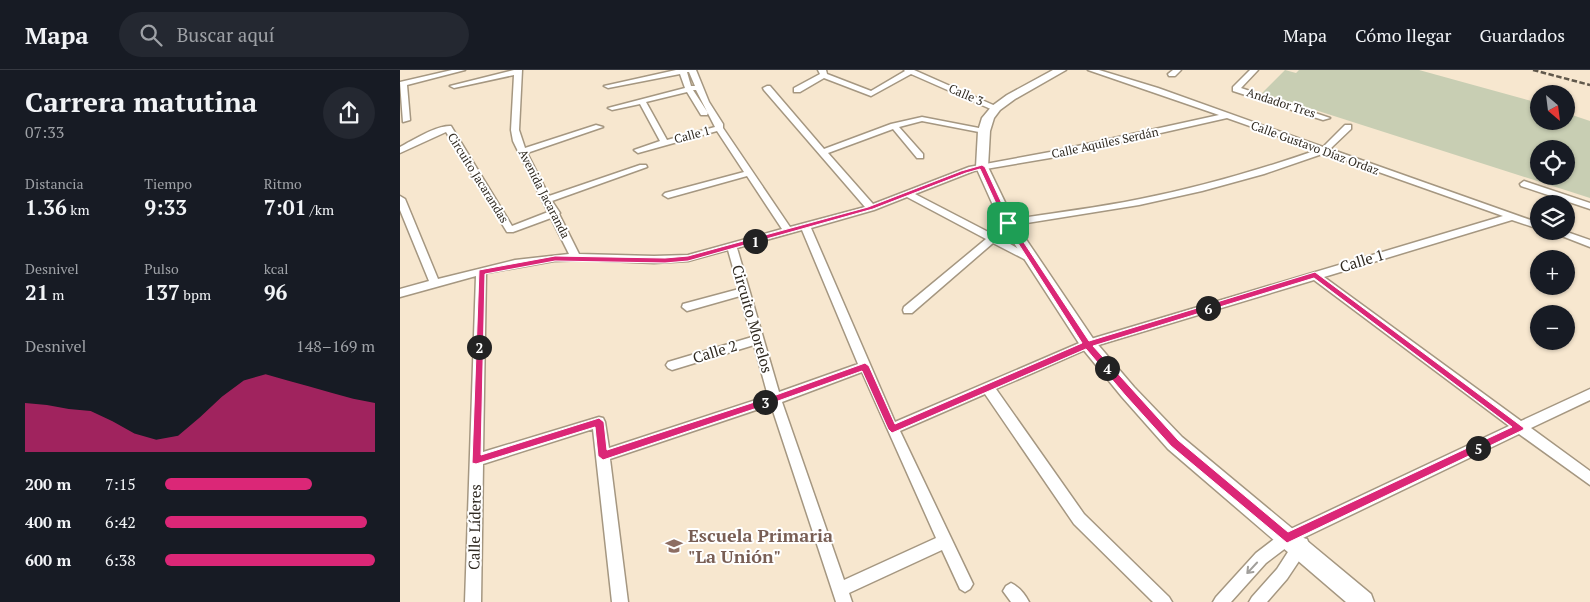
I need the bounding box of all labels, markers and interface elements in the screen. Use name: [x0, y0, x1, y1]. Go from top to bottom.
search box: [119, 12, 469, 57]
text: Mapa: [25, 19, 89, 51]
icon: search: [137, 21, 165, 49]
text: Buscar aquí: [177, 22, 274, 47]
text: Mapa: [1283, 23, 1327, 47]
text: Cómo llegar: [1355, 23, 1451, 47]
text: Guardados: [1479, 23, 1565, 47]
street label: Calle 3: [947, 81, 986, 109]
text: Carrera matutina: [25, 83, 257, 120]
street label: Andador Tres: [1245, 84, 1318, 121]
north arrow: [1530, 85, 1575, 130]
map controls: [1530, 85, 1575, 350]
button: share: [323, 87, 375, 139]
street label: Calle Gustavo Díaz Ordaz: [1249, 117, 1381, 178]
text: 07:33: [25, 121, 64, 143]
street label: Calle 1: [672, 123, 711, 146]
street label: Calle Aquiles Serdán: [1050, 124, 1160, 161]
street label: Circuito Jacarandas: [445, 130, 512, 226]
button: locate: [1530, 140, 1575, 185]
street label: Avenida Jacaranda: [516, 147, 573, 241]
text: Distancia: [25, 174, 84, 193]
text: Tiempo: [144, 174, 192, 193]
text: Ritmo: [264, 174, 302, 193]
text: 1.36: [25, 193, 67, 221]
text: 9:33: [144, 193, 187, 221]
text: 7:01: [264, 193, 306, 221]
button: layers: [1530, 195, 1575, 240]
text: km: [67, 200, 90, 219]
text: /km: [306, 200, 334, 219]
pin: [987, 202, 1029, 244]
icon: arrive: [994, 209, 1022, 237]
pin: 1: [742, 228, 768, 254]
text: 1: [752, 232, 759, 251]
street label: Calle 1: [1337, 244, 1386, 276]
button: +: [1530, 250, 1575, 295]
text: Desnivel: [25, 259, 79, 278]
text: Pulso: [144, 259, 179, 278]
text: kcal: [264, 259, 289, 278]
street label: Circuito Morelos: [728, 262, 778, 375]
text: 21: [25, 278, 49, 306]
text: 137: [144, 278, 180, 306]
text: 96: [264, 278, 287, 306]
text: m: [49, 285, 64, 304]
text: bpm: [180, 285, 211, 304]
pin: 6: [1196, 296, 1220, 320]
text: 6: [1205, 299, 1212, 318]
button: −: [1530, 305, 1575, 350]
pin: 2: [466, 334, 492, 360]
text: Desnivel: [25, 335, 86, 357]
text: 148–169 m: [296, 335, 375, 357]
street label: Calle 2: [690, 335, 739, 367]
text: 2: [476, 338, 483, 357]
pin: 4: [1094, 356, 1120, 380]
text: 4: [1104, 359, 1111, 378]
pin: 3: [752, 390, 778, 414]
text: 3: [762, 393, 769, 412]
pin: 5: [1466, 436, 1490, 460]
text: 5: [1475, 439, 1482, 458]
text: 200 m: [25, 473, 71, 495]
text: 7:15: [105, 473, 136, 495]
street label: Calle Líderes: [463, 484, 485, 570]
text: 400 m: [25, 511, 71, 533]
text: 6:42: [105, 511, 136, 533]
place label: Escuela Primaria "La Unión": [688, 523, 833, 568]
school or university icon: Escuela Primaria "La Unión": [664, 536, 684, 556]
text: 600 m: [25, 549, 71, 571]
text: 6:38: [105, 549, 136, 571]
one-way arrow: [1246, 562, 1258, 574]

